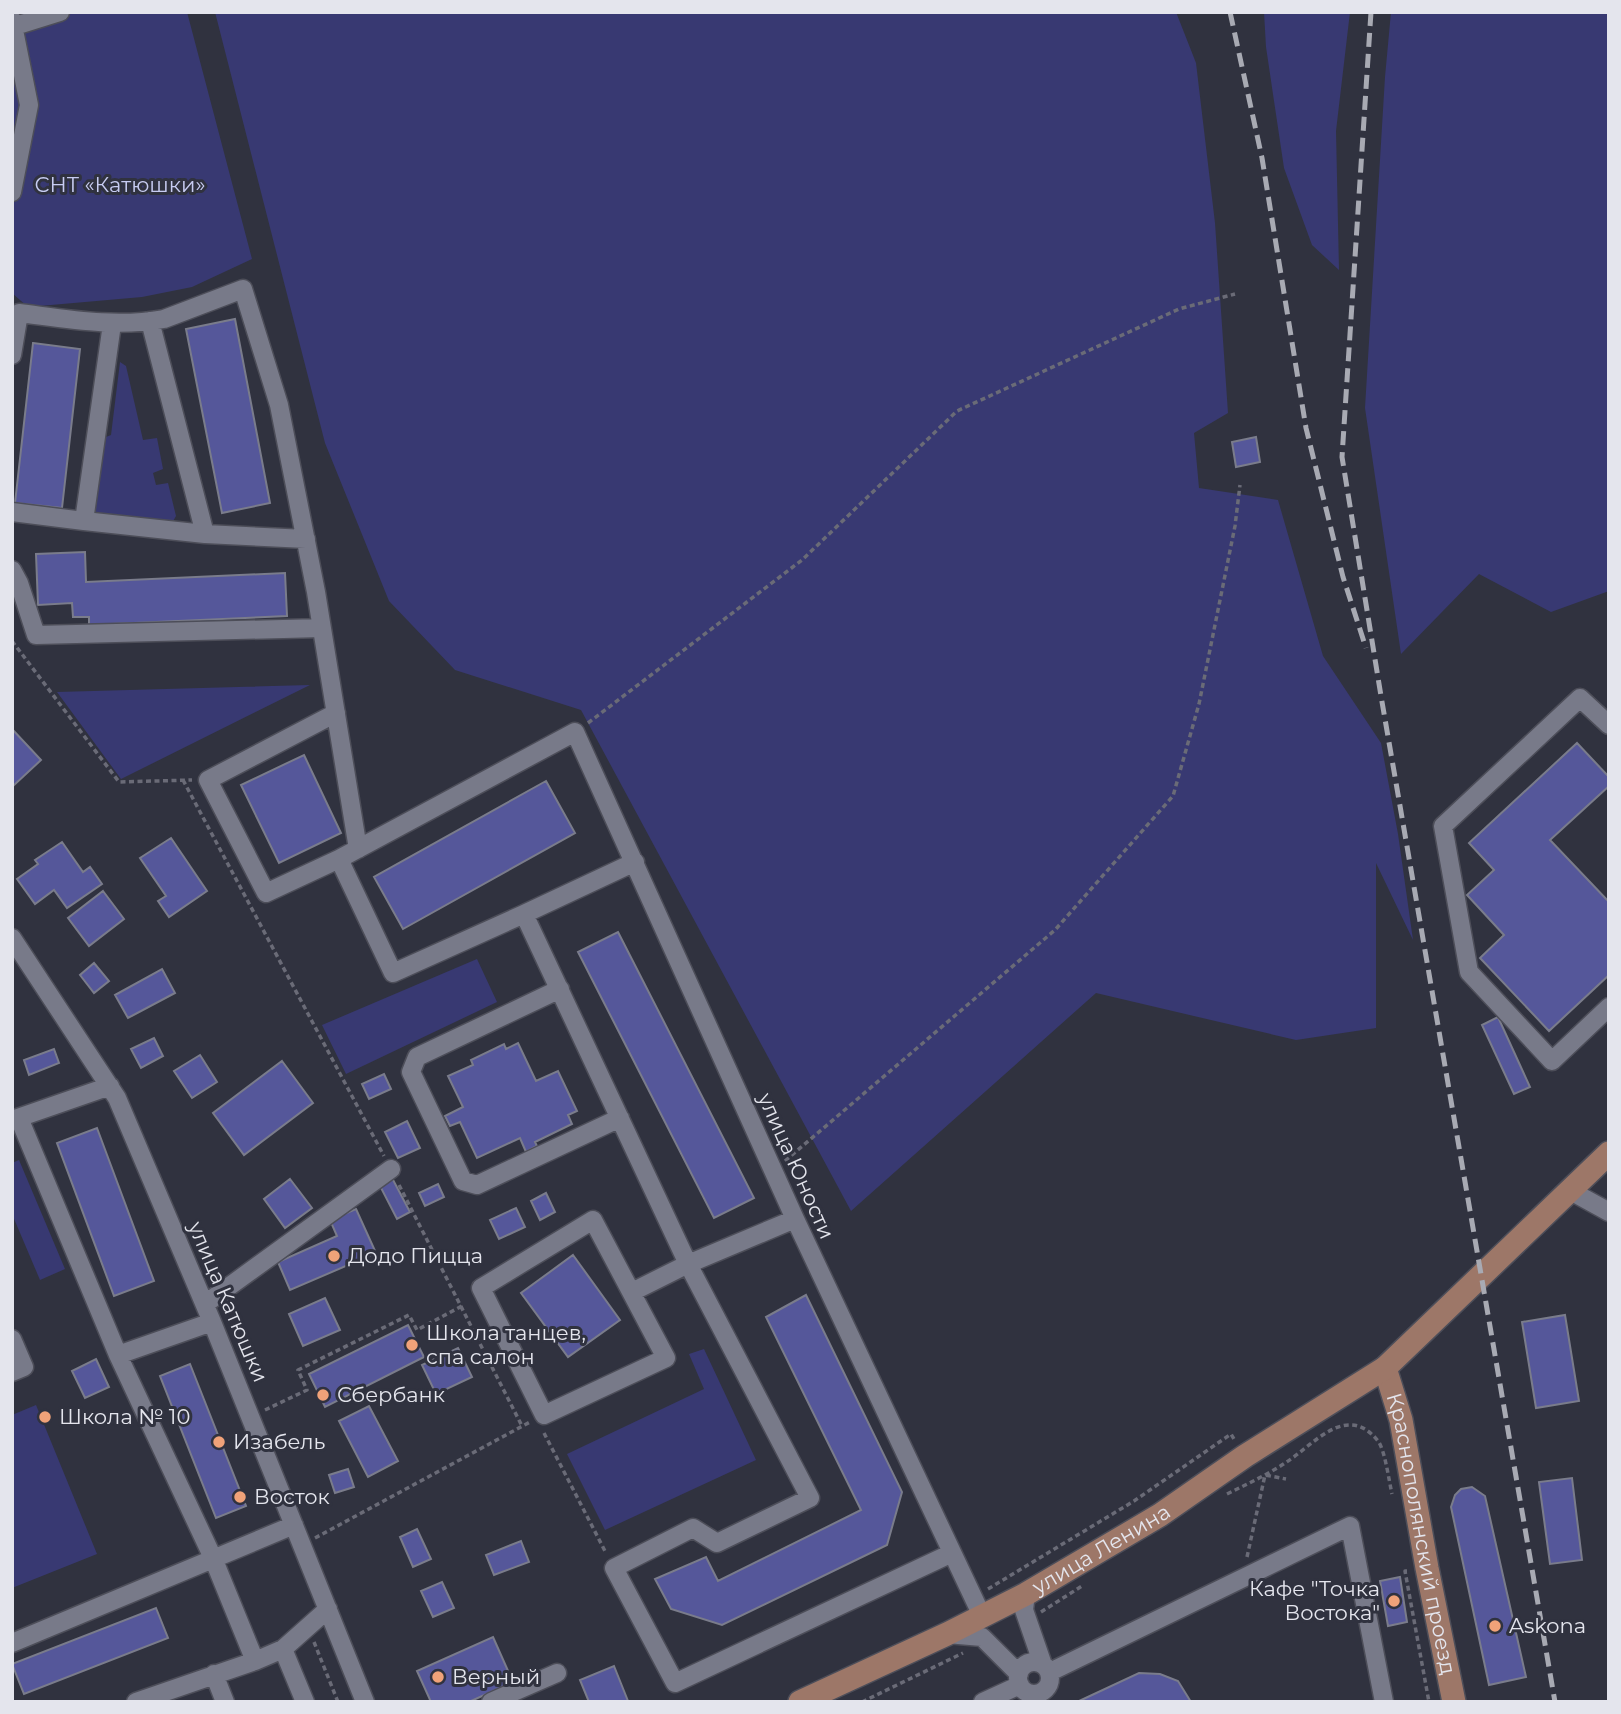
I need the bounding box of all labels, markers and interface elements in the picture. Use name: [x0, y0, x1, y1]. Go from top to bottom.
park label: СНТ «Катюшки»: [34, 172, 206, 197]
street label: улица Юности: [753, 1088, 840, 1243]
street label: улица Катюшки: [183, 1217, 274, 1386]
place label: Додо Пицца: [348, 1243, 483, 1268]
marker: Додо Пицца: [326, 1248, 342, 1264]
place label: Школа танцев, спа салон: [426, 1320, 586, 1369]
marker: Школа танцев, спа салон: [404, 1337, 420, 1353]
place label: Сбербанк: [337, 1382, 445, 1407]
marker: Сбербанк: [315, 1387, 331, 1403]
street label: Краснополянский проезд: [1381, 1390, 1461, 1677]
place label: Школа № 10: [59, 1404, 190, 1429]
marker: Школа № 10: [37, 1409, 53, 1425]
place label: Изабель: [233, 1429, 326, 1454]
marker: Изабель: [211, 1434, 227, 1450]
place label: Восток: [254, 1484, 330, 1509]
marker: Восток: [232, 1489, 248, 1505]
street label: улица Ленина: [1027, 1499, 1175, 1600]
place label: Кафе "Точка Востока": [1249, 1576, 1380, 1625]
marker: Кафе "Точка Востока": [1386, 1593, 1402, 1609]
place label: Askona: [1509, 1613, 1586, 1638]
marker: Askona: [1487, 1618, 1503, 1634]
place label: Верный: [452, 1664, 540, 1689]
marker: Верный: [430, 1669, 446, 1685]

